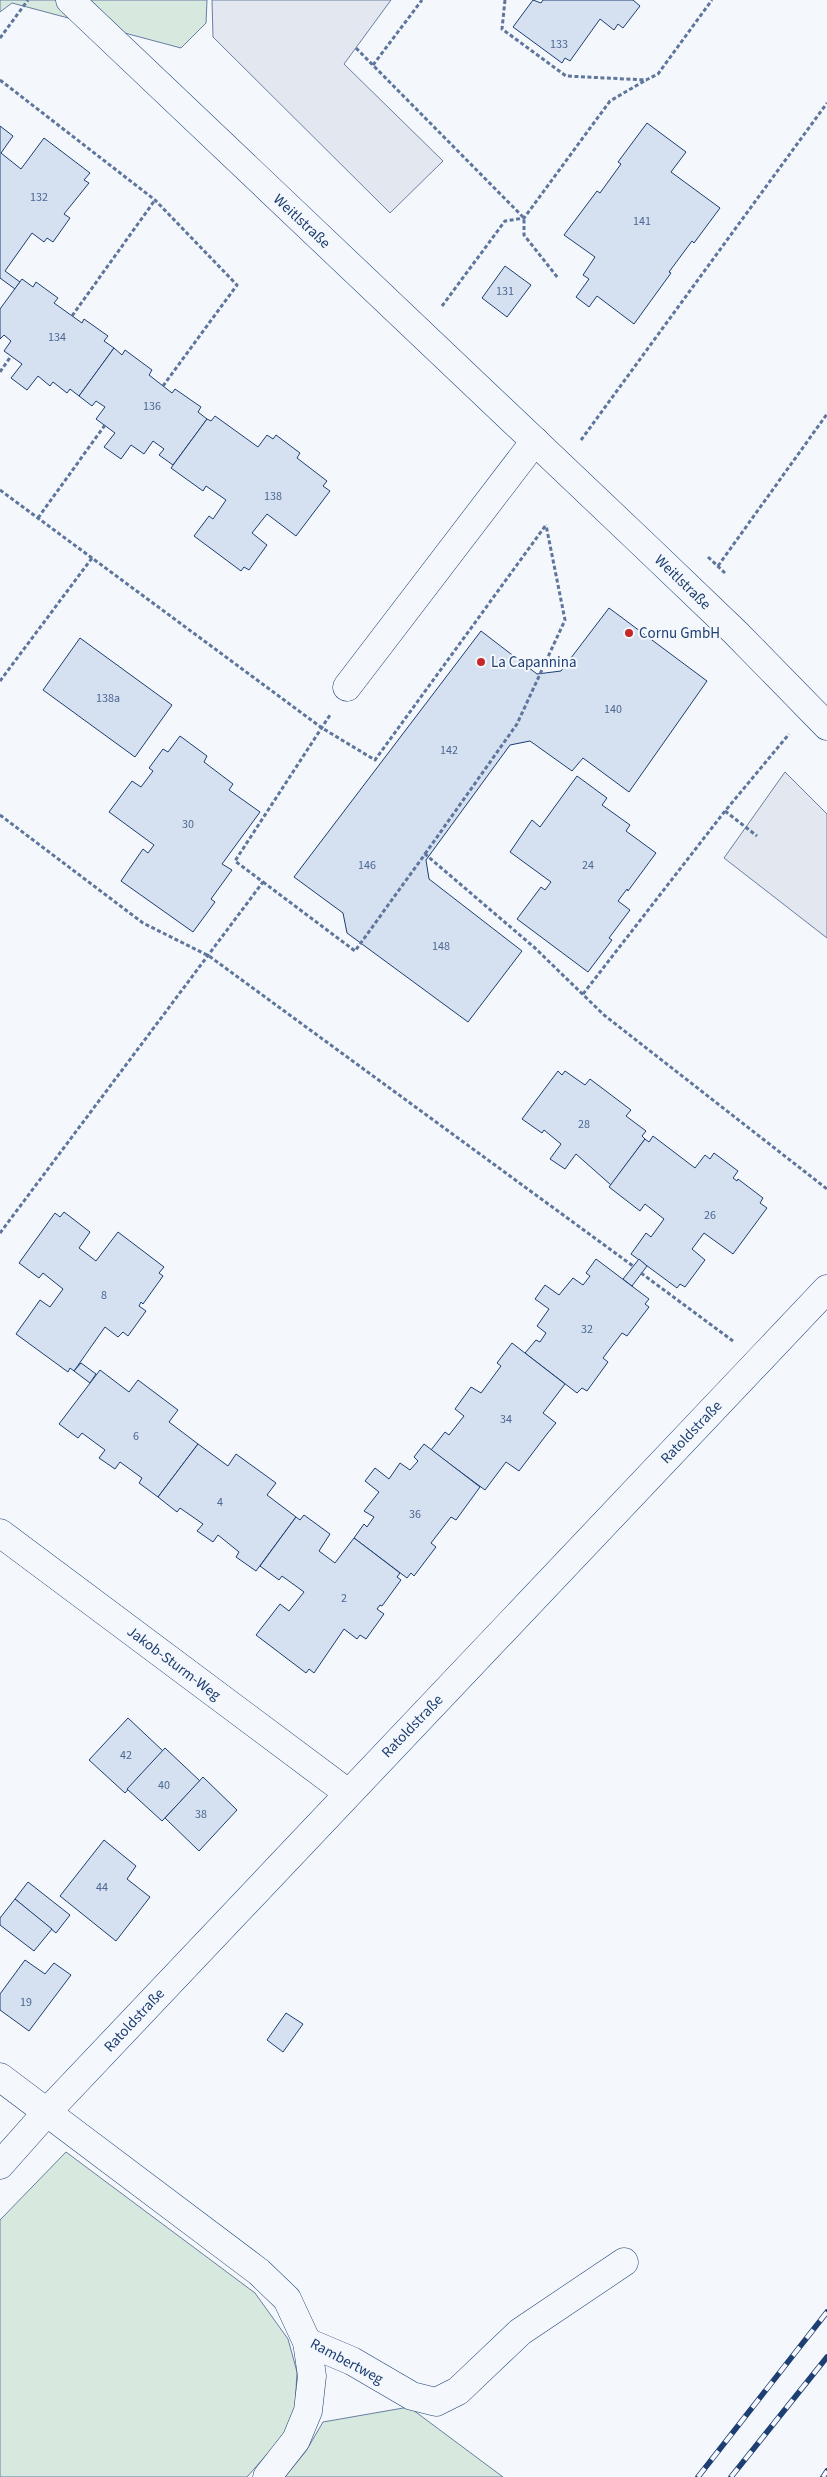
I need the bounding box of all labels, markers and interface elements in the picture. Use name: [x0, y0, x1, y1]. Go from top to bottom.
house number: 133: [550, 36, 568, 53]
house number: 132: [30, 189, 48, 206]
street label: Weitlstraße: [268, 189, 335, 253]
house number: 141: [633, 213, 651, 230]
house number: 131: [496, 283, 514, 300]
house number: 134: [48, 329, 66, 346]
house number: 136: [143, 398, 161, 415]
house number: 138: [264, 488, 282, 505]
street label: Weitlstraße: [650, 550, 716, 615]
place label: Cornu GmbH: [639, 623, 720, 644]
marker: Cornu GmbH: [623, 627, 635, 639]
place label: La Capannina: [491, 652, 577, 673]
marker: La Capannina: [475, 656, 487, 668]
house number: 138a: [96, 690, 120, 707]
house number: 140: [604, 701, 622, 718]
house number: 142: [440, 742, 458, 759]
house number: 30: [182, 816, 194, 833]
house number: 146: [358, 857, 376, 874]
house number: 24: [582, 857, 594, 874]
house number: 148: [432, 938, 450, 955]
house number: 28: [578, 1116, 590, 1133]
house number: 26: [704, 1207, 716, 1224]
house number: 8: [101, 1287, 107, 1304]
house number: 32: [581, 1321, 593, 1338]
street label: Ratoldstraße: [656, 1396, 727, 1469]
house number: 34: [500, 1411, 512, 1428]
house number: 6: [133, 1428, 139, 1445]
house number: 4: [217, 1494, 223, 1511]
house number: 36: [409, 1506, 421, 1523]
house number: 2: [341, 1590, 347, 1607]
street label: Jakob-Sturm-Weg: [122, 1621, 225, 1706]
street label: Ratoldstraße: [377, 1690, 448, 1763]
house number: 42: [120, 1747, 132, 1764]
house number: 40: [158, 1777, 170, 1794]
house number: 38: [195, 1806, 207, 1823]
house number: 44: [96, 1879, 108, 1896]
street label: Ratoldstraße: [99, 1984, 170, 2057]
house number: 19: [20, 1994, 32, 2011]
street label: Rambertweg: [306, 2333, 387, 2390]

